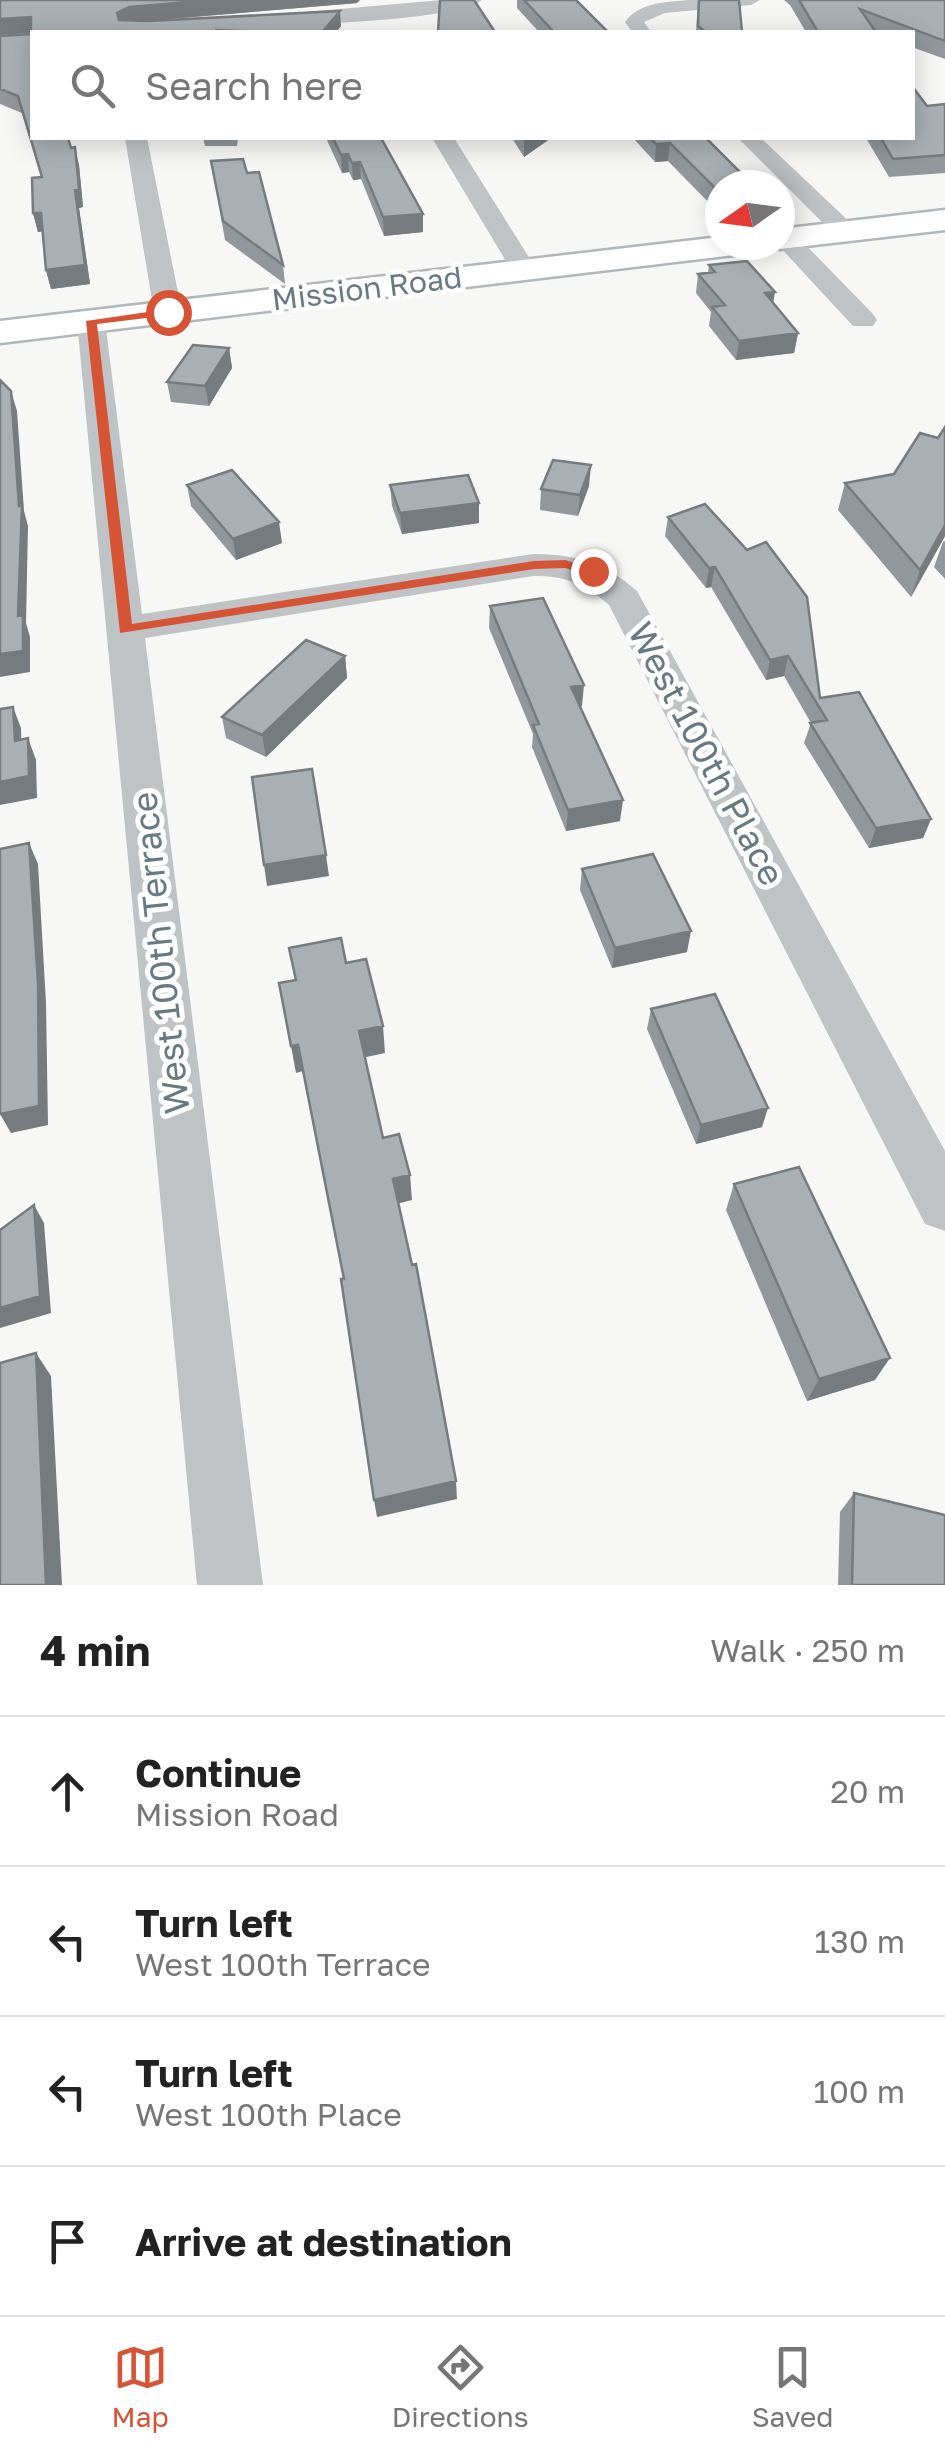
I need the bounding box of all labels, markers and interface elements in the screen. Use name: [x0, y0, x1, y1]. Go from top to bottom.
search box: [30, 30, 915, 140]
icon: search: [65, 58, 120, 113]
text: Search here: [145, 63, 363, 108]
north arrow: [705, 170, 795, 260]
street label: Mission Road: [270, 258, 464, 318]
route start: [146, 290, 192, 336]
route end: [571, 549, 617, 595]
street label: West 100th Place: [620, 615, 794, 892]
street label: West 100th Terrace: [122, 790, 198, 1116]
text: 4 min: [40, 1625, 150, 1675]
text: Walk · 250 m: [710, 1631, 905, 1669]
text: Continue: [135, 1750, 301, 1795]
icon: ahead: [40, 1764, 95, 1819]
text: 20 m: [830, 1772, 905, 1810]
text: Mission Road: [135, 1795, 339, 1833]
text: Turn left: [135, 1900, 293, 1945]
icon: left: [40, 1914, 95, 1969]
text: 130 m: [815, 1922, 905, 1960]
text: West 100th Terrace: [135, 1945, 431, 1983]
text: Turn left: [135, 2050, 293, 2095]
icon: left: [40, 2064, 95, 2119]
text: 100 m: [813, 2072, 905, 2110]
text: West 100th Place: [135, 2095, 402, 2133]
icon: arrive: [40, 2214, 95, 2269]
text: Arrive at destination: [135, 2219, 512, 2264]
tab: Map: [112, 2340, 169, 2433]
tab: Directions: [392, 2340, 529, 2433]
tab: Saved: [752, 2340, 833, 2433]

